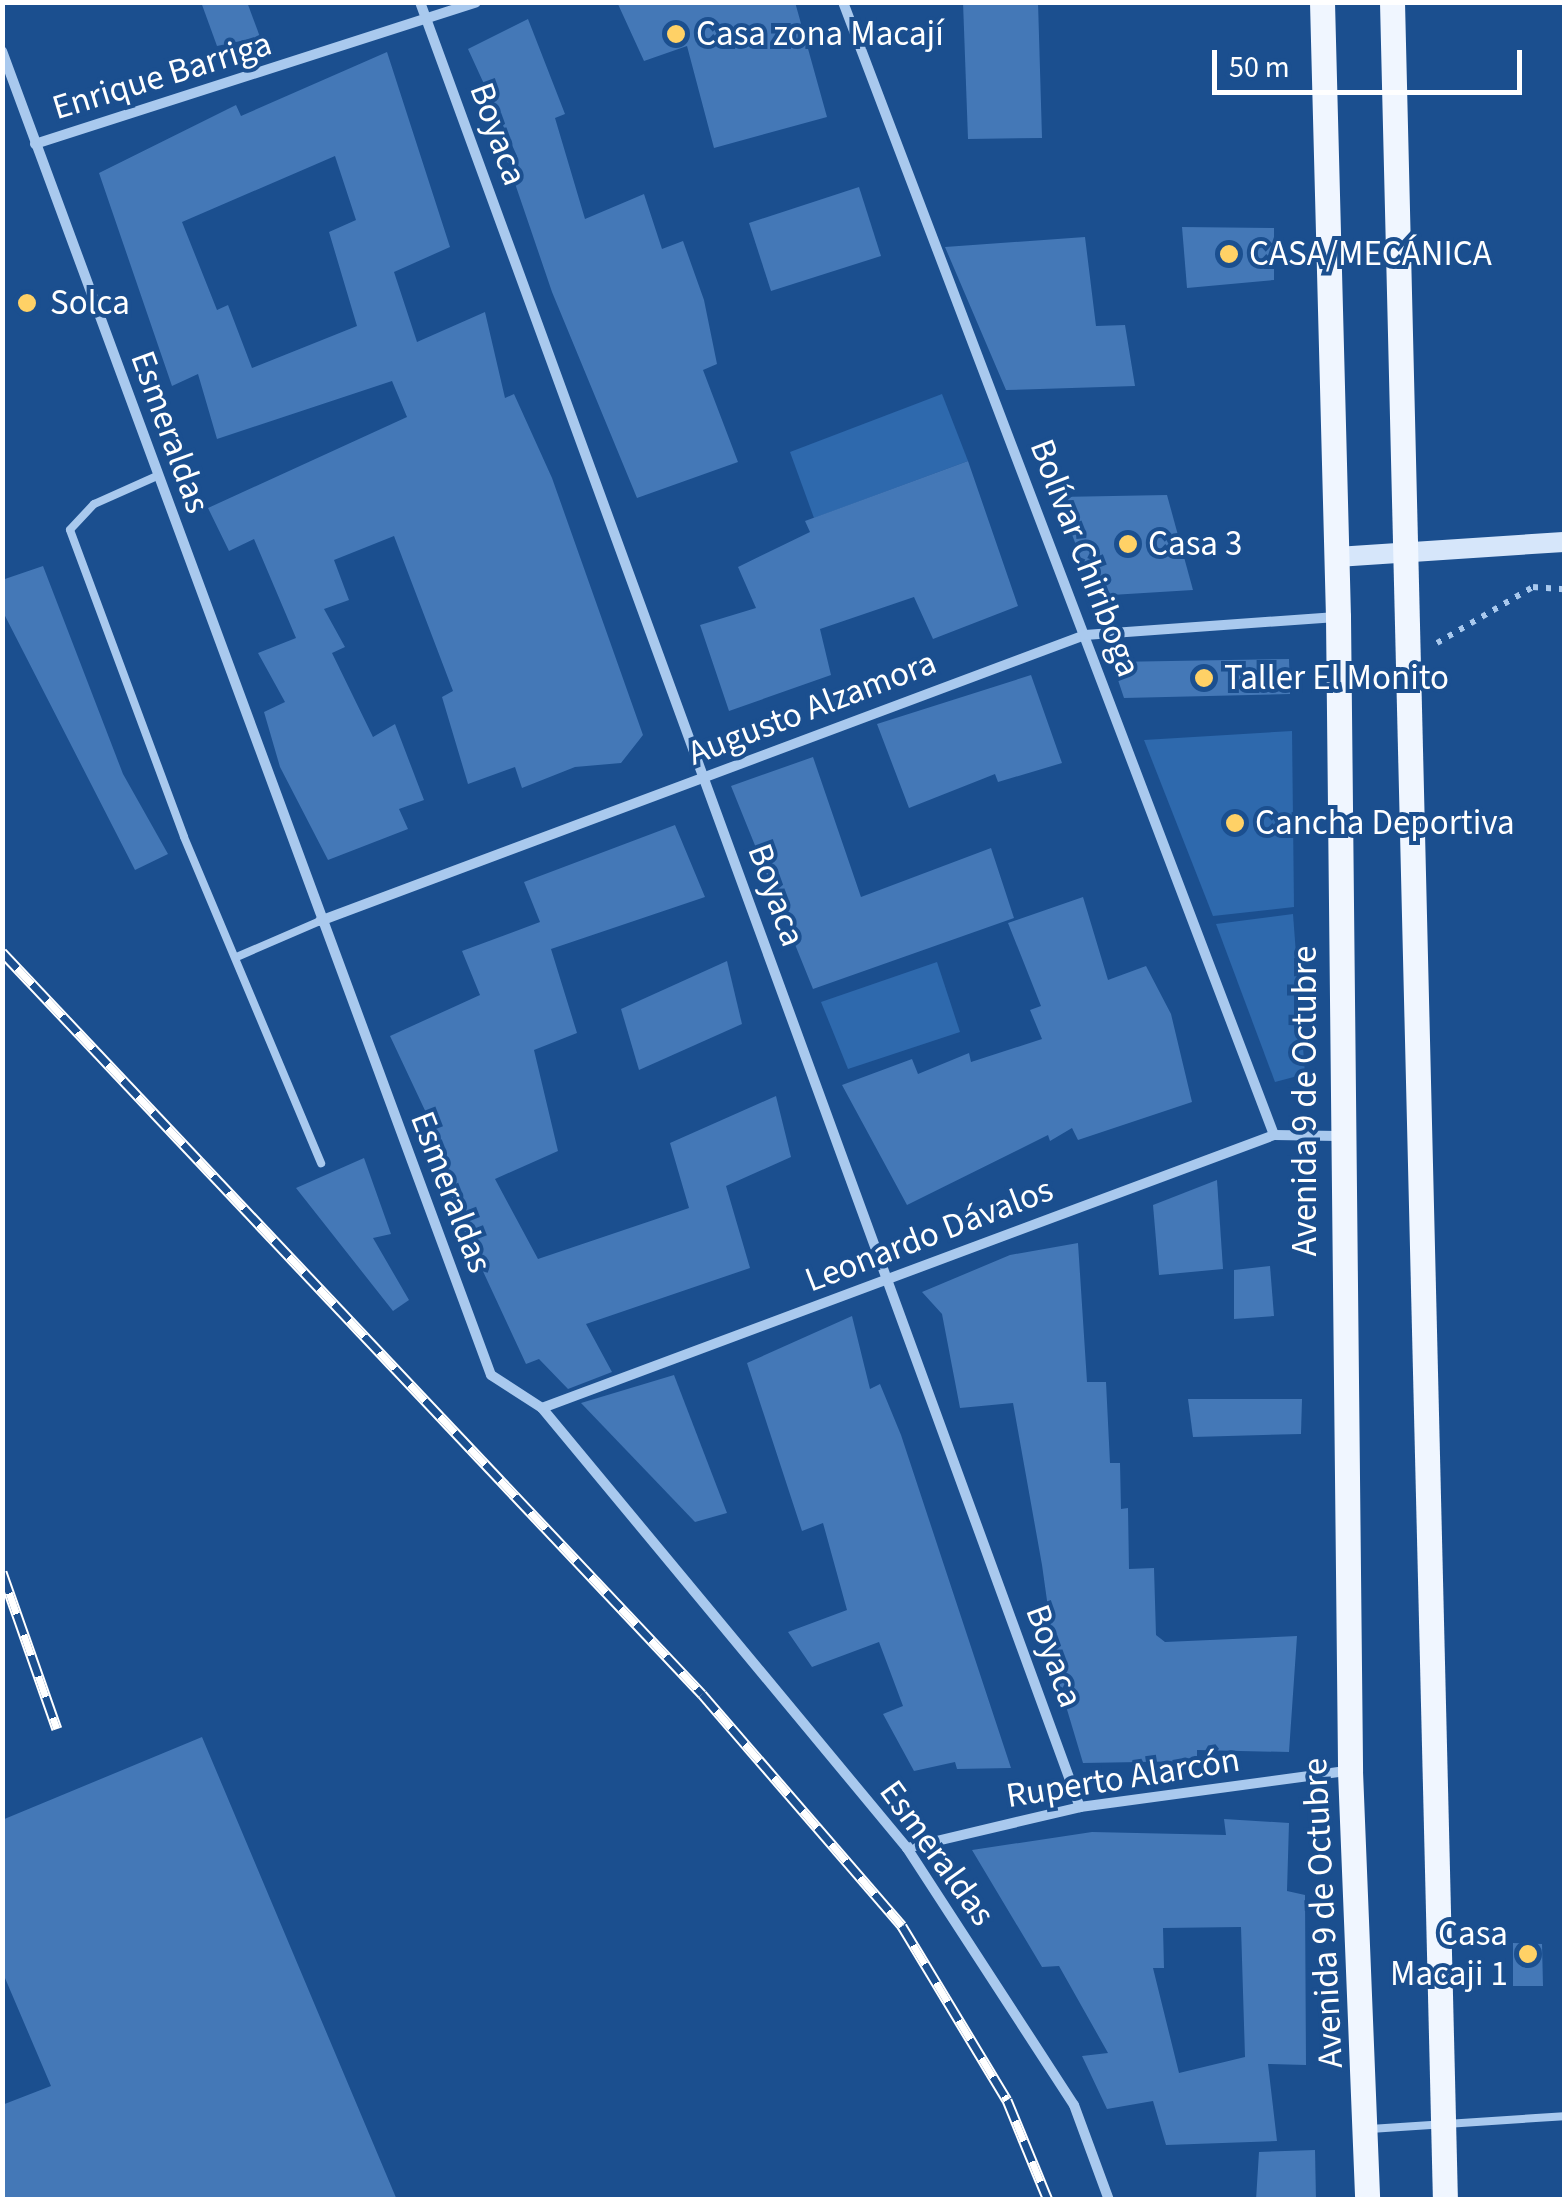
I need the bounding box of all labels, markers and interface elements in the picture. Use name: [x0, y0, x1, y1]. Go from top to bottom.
place label: Casa zona Macají: [696, 13, 944, 55]
street label: Enrique Barriga: [47, 23, 277, 129]
marker: Casa zona Macají: [665, 23, 687, 45]
scale bar: [1217, 30, 1527, 92]
text: 50 m: [1229, 46, 1290, 89]
street label: Boyaca: [460, 77, 536, 191]
place label: CASA/MECÁNICA: [1249, 233, 1492, 275]
marker: CASA/MECÁNICA: [1218, 243, 1240, 265]
place label: Solca: [50, 282, 130, 324]
marker: Solca: [14, 290, 40, 316]
street label: Esmeraldas: [121, 345, 219, 519]
street label: Bolívar Chiriboga: [1020, 433, 1150, 683]
place label: Casa 3: [1148, 523, 1242, 565]
marker: Casa 3: [1117, 533, 1139, 555]
street label: Augusto Alzamora: [682, 641, 942, 775]
place label: Taller El Monito: [1224, 657, 1449, 699]
marker: Taller El Monito: [1193, 667, 1215, 689]
place label: Cancha Deportiva: [1255, 802, 1515, 844]
marker: Cancha Deportiva: [1224, 812, 1246, 834]
street label: Boyaca: [738, 838, 814, 952]
street label: Avenida 9 de Octubre: [1284, 946, 1326, 1256]
street label: Esmeraldas: [401, 1106, 501, 1278]
street label: Leonardo Dávalos: [799, 1168, 1059, 1302]
street label: Boyaca: [1016, 1599, 1092, 1713]
street label: Ruperto Alarcón: [1003, 1739, 1243, 1817]
street label: Avenida 9 de Octubre: [1294, 1757, 1352, 2069]
street label: Esmeraldas: [870, 1772, 1004, 1934]
place label: Casa Macaji 1: [1390, 1913, 1508, 1995]
marker: Casa Macaji 1: [1517, 1943, 1539, 1965]

